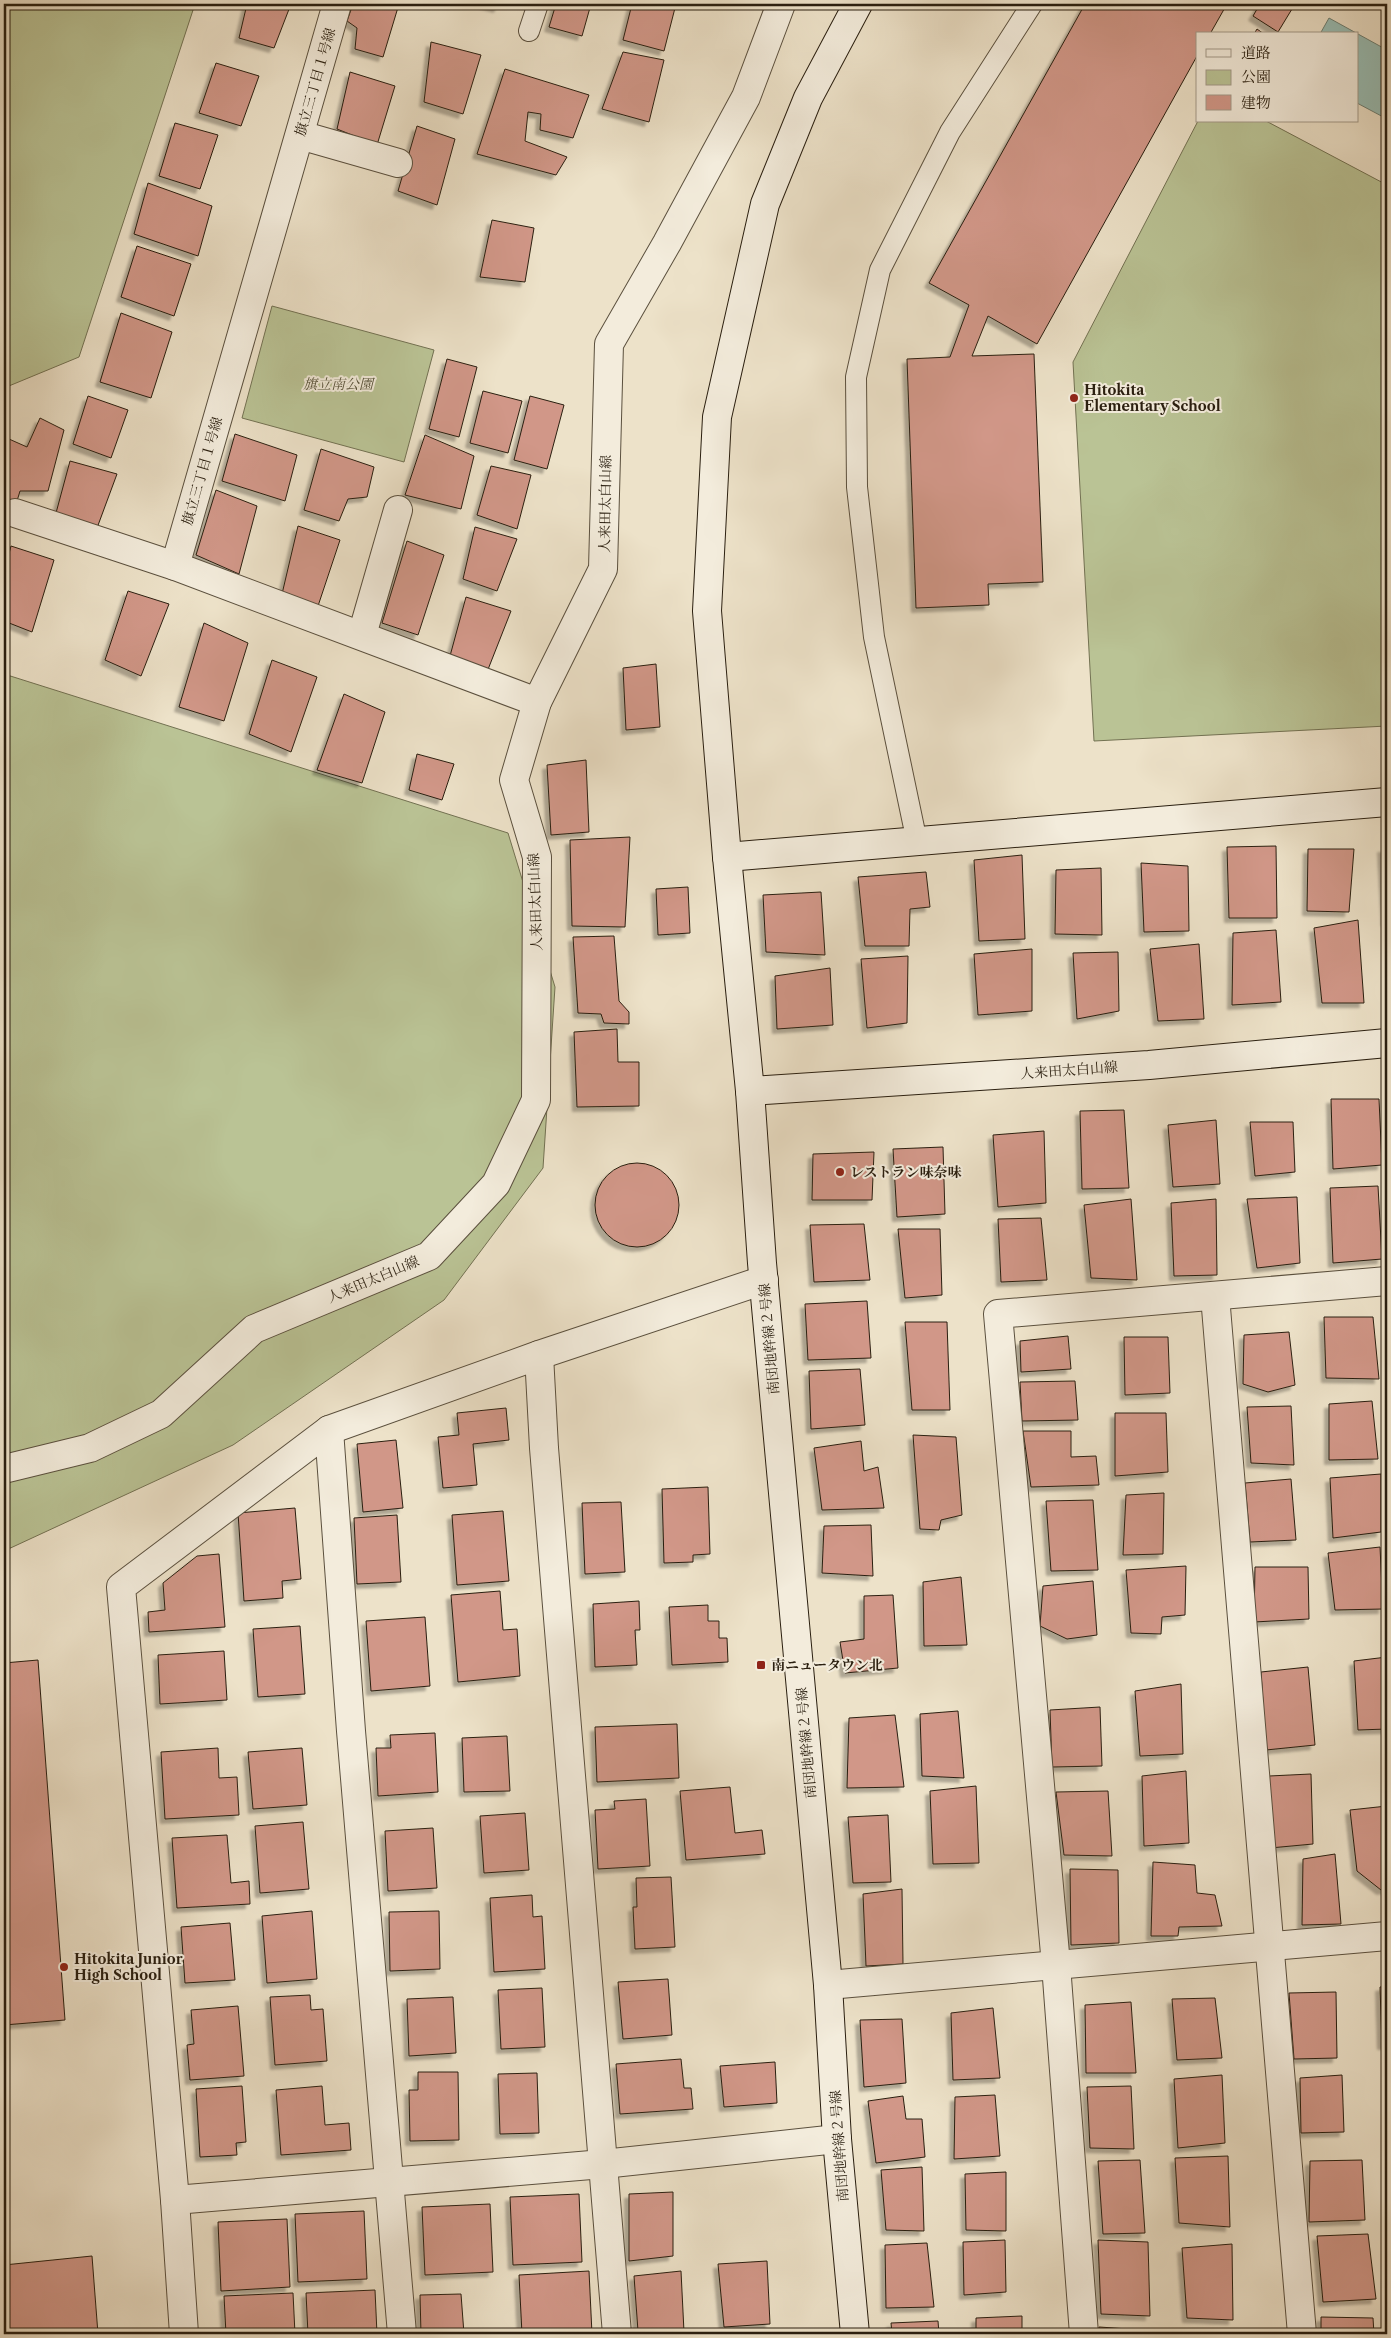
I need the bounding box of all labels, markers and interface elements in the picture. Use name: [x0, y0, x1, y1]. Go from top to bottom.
street label: 旗立三丁目１号線: [291, 26, 339, 138]
legend: [1196, 32, 1358, 122]
text: 道路: [1241, 43, 1271, 62]
text: 公園: [1241, 67, 1271, 86]
text: 建物: [1241, 93, 1271, 112]
park label: 旗立南公園: [303, 375, 375, 393]
place label: Hitokita Elementary School: [1084, 381, 1221, 415]
marker: Hitokita Elementary School: [1068, 392, 1080, 404]
street label: 旗立三丁目１号線: [178, 415, 226, 527]
street label: 人来田太白山線: [595, 455, 615, 553]
street label: 人来田太白山線: [524, 853, 546, 951]
street label: 人来田太白山線: [1019, 1058, 1119, 1082]
place label: レストラン味奈味: [850, 1163, 963, 1181]
marker: レストラン味奈味: [834, 1166, 846, 1178]
street label: 人来田太白山線: [324, 1252, 422, 1306]
street label: 南団地幹線２号線: [755, 1282, 783, 1396]
place label: 南ニュータウン北: [771, 1656, 883, 1674]
marker: 南ニュータウン北: [755, 1659, 767, 1671]
street label: 南団地幹線２号線: [792, 1686, 820, 1800]
place label: Hitokita Junior High School: [74, 1950, 183, 1984]
marker: Hitokita Junior High School: [58, 1961, 70, 1973]
street label: 南団地幹線２号線: [826, 2090, 852, 2202]

